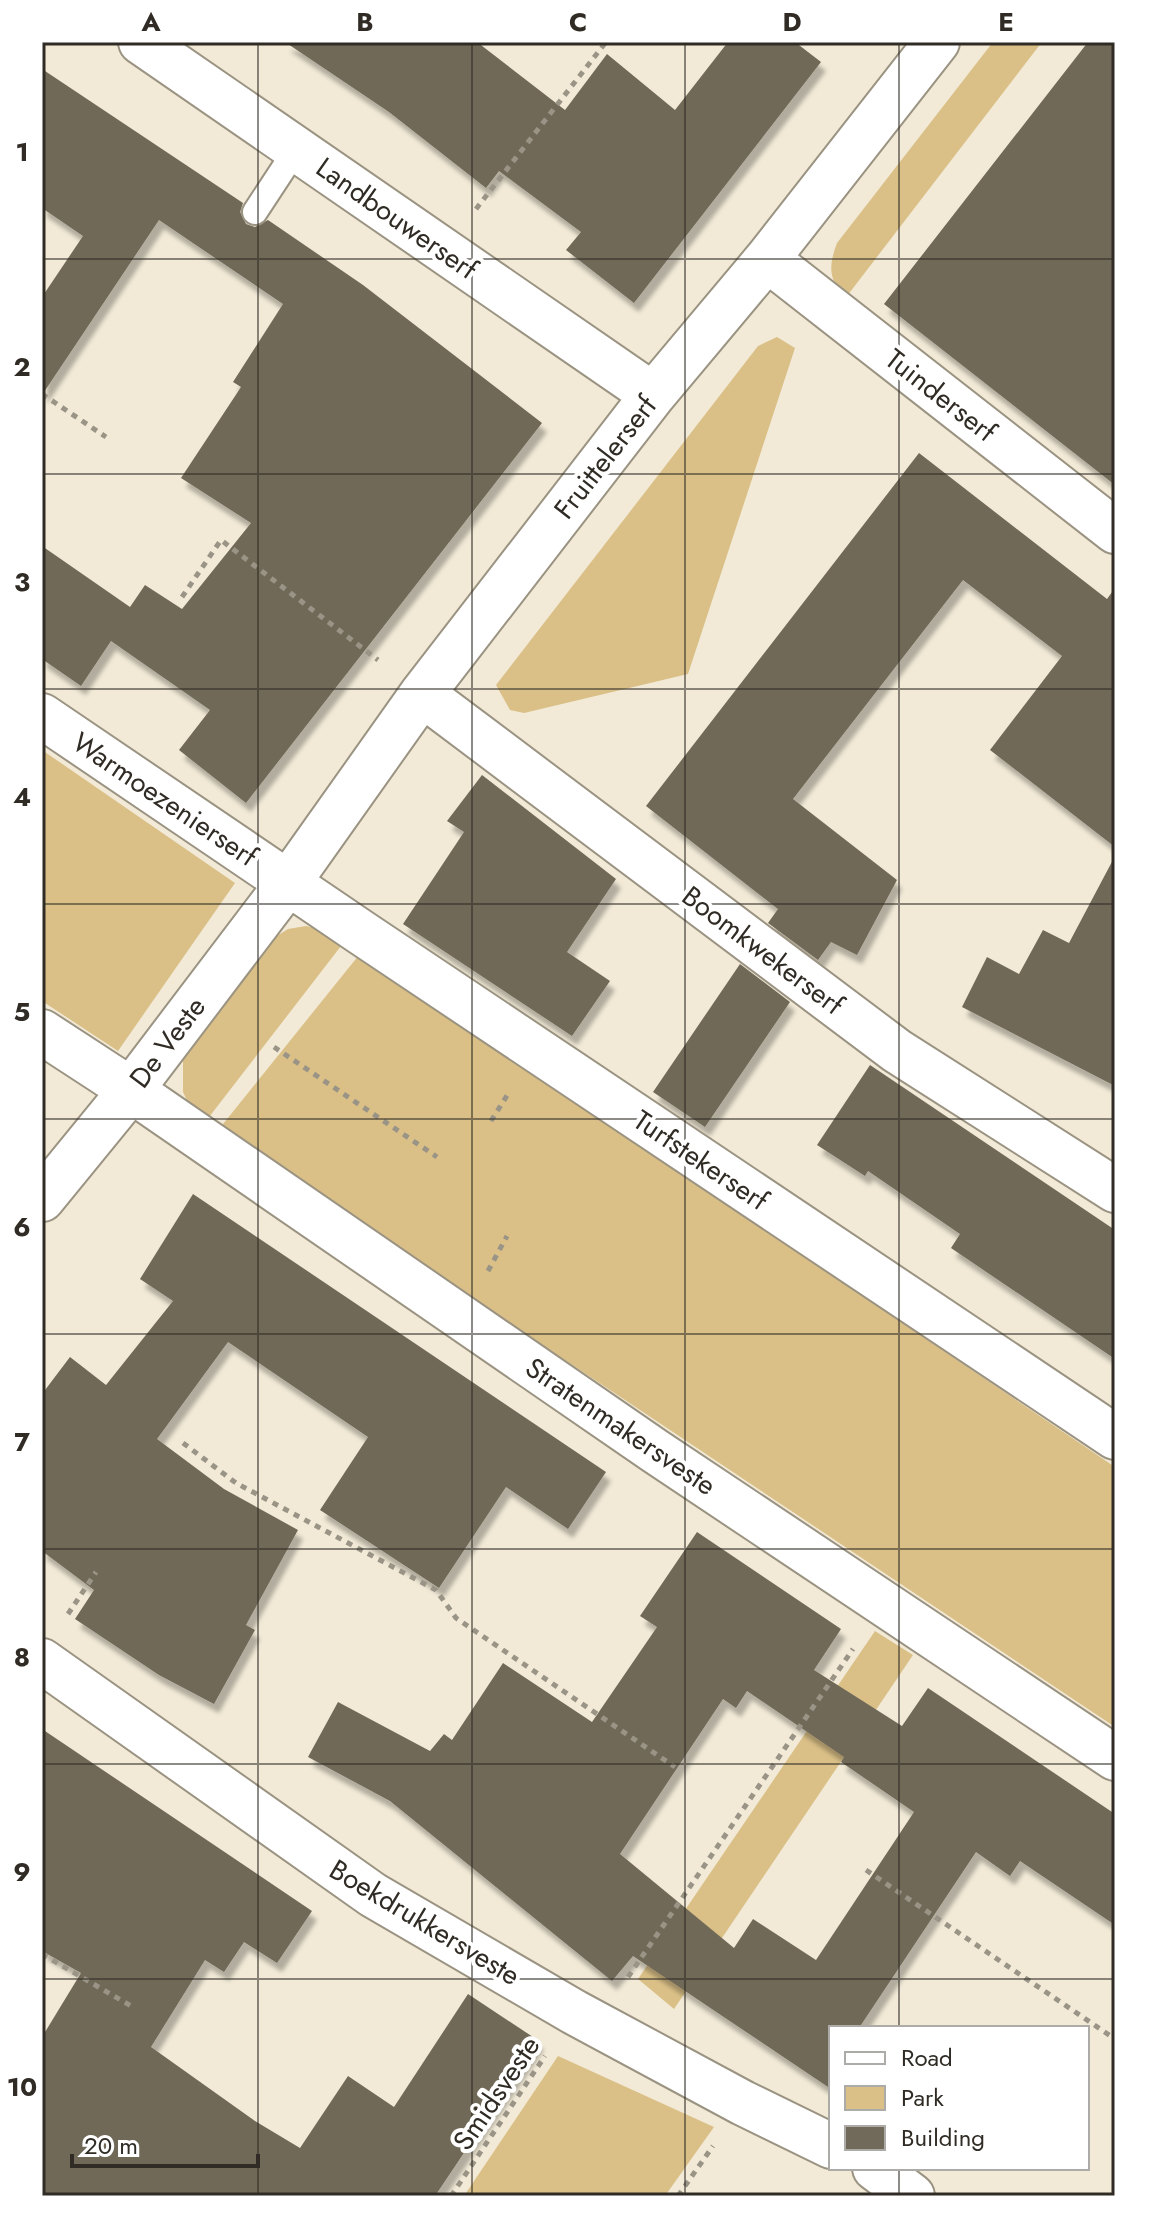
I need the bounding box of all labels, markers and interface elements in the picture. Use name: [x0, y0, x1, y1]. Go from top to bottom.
text: A: [140, 3, 161, 41]
text: B: [356, 3, 374, 41]
text: C: [569, 3, 587, 41]
text: D: [782, 3, 802, 41]
text: E: [998, 3, 1014, 41]
text: 1: [15, 133, 29, 171]
street label: Landbouwerserf: [308, 148, 487, 290]
street label: Tuinderserf: [877, 339, 1006, 452]
text: 2: [13, 348, 31, 386]
street label: Fruittelerserf: [544, 386, 667, 528]
text: 3: [14, 563, 30, 601]
street label: Warmoezenierserf: [64, 722, 266, 877]
text: 4: [13, 778, 31, 816]
street label: Boomkwekerserf: [673, 876, 853, 1025]
street label: De Veste: [119, 988, 215, 1097]
text: 5: [14, 993, 30, 1031]
street label: Turfstekerserf: [625, 1100, 777, 1221]
text: 6: [13, 1208, 31, 1246]
street label: Stratenmakersveste: [517, 1347, 724, 1506]
text: 7: [14, 1423, 30, 1461]
text: 8: [14, 1638, 30, 1676]
street label: Boekdrukkersveste: [322, 1849, 528, 1996]
text: 9: [13, 1853, 31, 1891]
legend: [829, 2026, 1089, 2170]
street label: Smidsveste: [443, 2028, 550, 2159]
text: Road: [901, 2040, 953, 2075]
text: 10: [7, 2068, 37, 2106]
text: Park: [901, 2080, 944, 2115]
scale bar: [72, 2118, 258, 2168]
text: Building: [901, 2120, 985, 2155]
text: 20 m: [84, 2128, 138, 2163]

